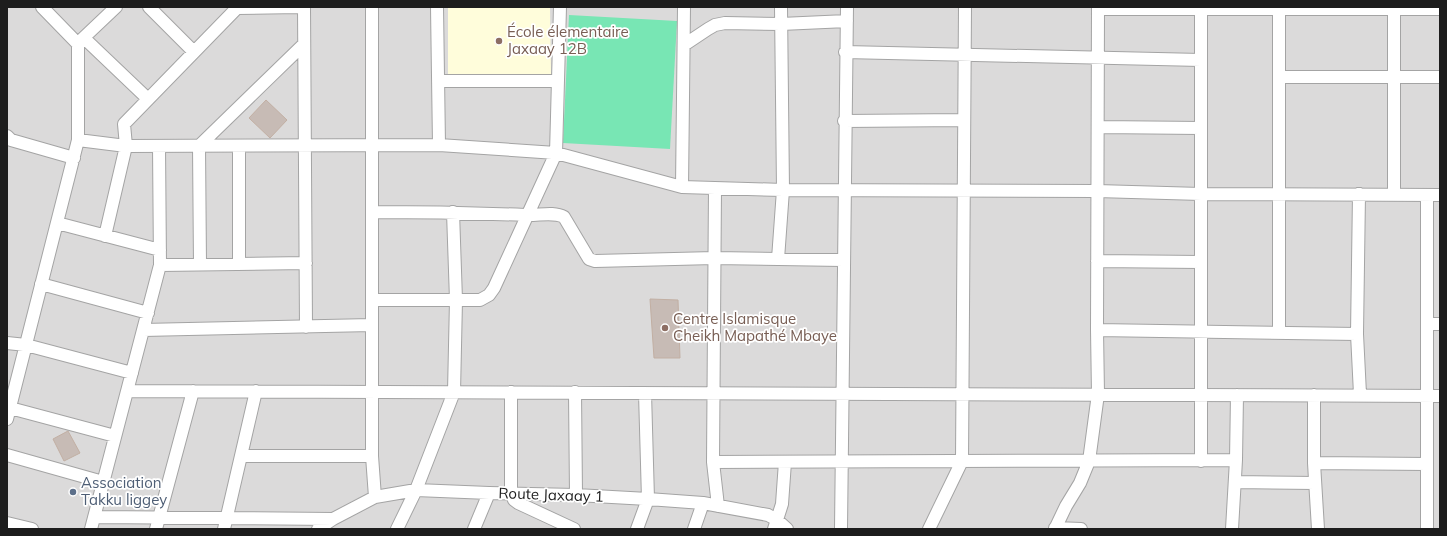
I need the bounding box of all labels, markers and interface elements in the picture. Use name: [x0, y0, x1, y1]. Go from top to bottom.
place label: École élementaire Jaxaay 12B: [507, 22, 629, 58]
marker: École élementaire Jaxaay 12B: [494, 36, 504, 46]
place label: Centre Islamisque Cheikh Mapathé Mbaye: [673, 309, 837, 345]
marker: Centre Islamisque Cheikh Mapathé Mbaye: [660, 323, 670, 333]
place label: Association Takku liggey: [81, 473, 167, 509]
street label: Route Jaxaay 1: [498, 483, 604, 506]
marker: Association Takku liggey: [68, 487, 78, 497]

